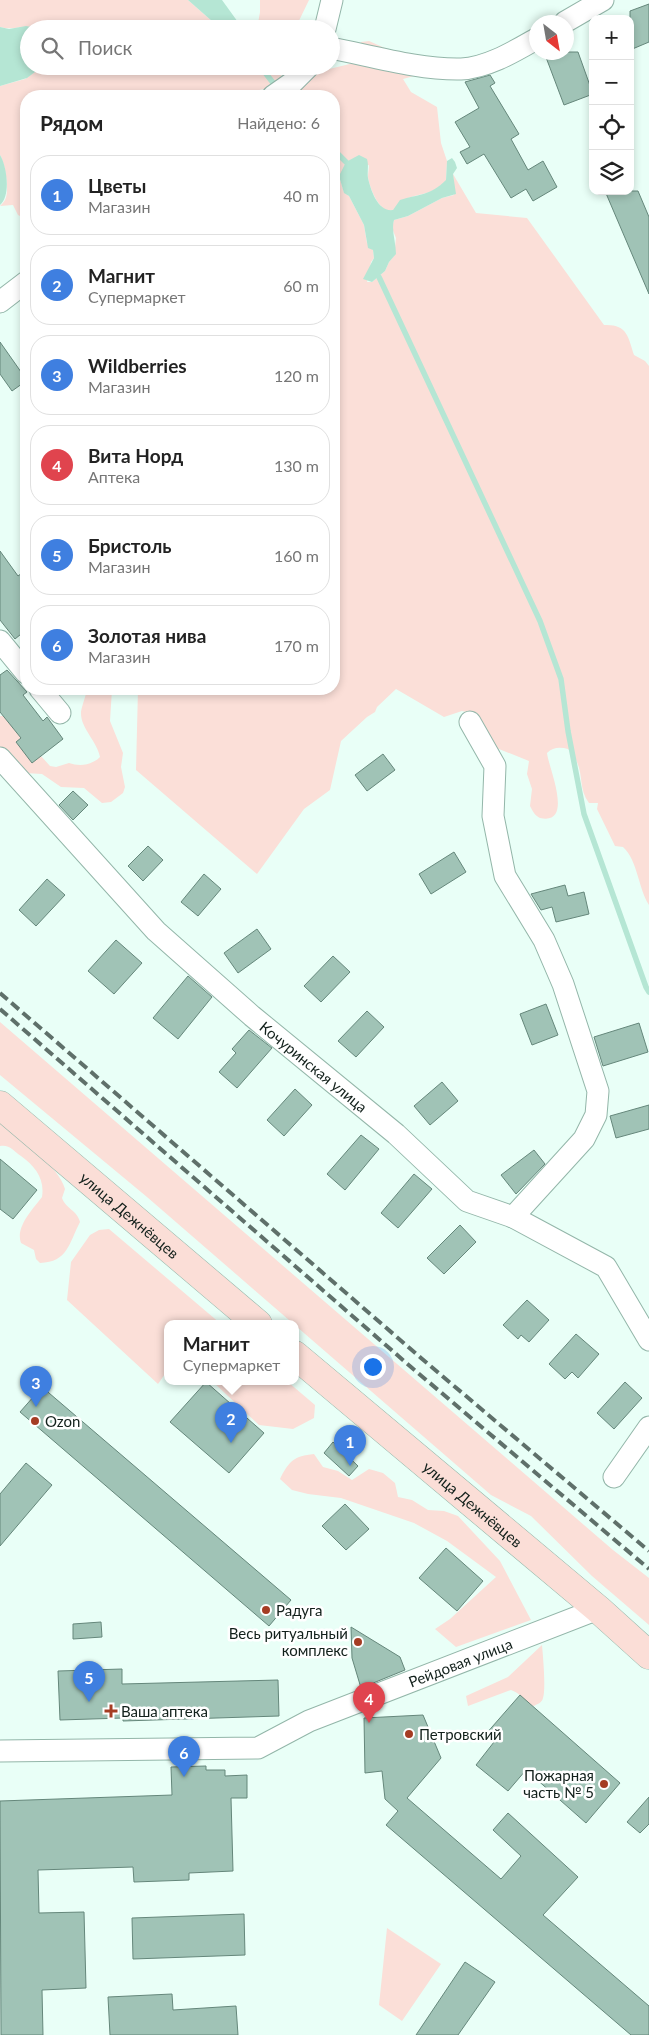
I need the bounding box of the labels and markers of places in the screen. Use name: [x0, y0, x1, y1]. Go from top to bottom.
pin: 3: [20, 1366, 52, 1407]
pin: 2: [215, 1402, 247, 1443]
place label: Ozon: [45, 1412, 80, 1430]
marker: Ozon: [29, 1415, 41, 1427]
pin: 1: [334, 1425, 366, 1466]
place label: Радуга: [276, 1601, 322, 1619]
marker: Радуга: [260, 1604, 272, 1616]
place label: Весь ритуальный комплекс: [229, 1624, 348, 1659]
marker: Весь ритуальный комплекс: [352, 1636, 364, 1648]
pin: 5: [73, 1661, 105, 1702]
pin: 4: [353, 1682, 385, 1723]
place label: Ваша аптека: [121, 1702, 208, 1720]
marker: Ваша аптека: [105, 1705, 117, 1717]
place label: Петровский: [419, 1725, 502, 1743]
marker: Петровский: [403, 1728, 415, 1740]
pin: 6: [168, 1736, 200, 1777]
place label: Пожарная часть № 5: [523, 1766, 594, 1801]
marker: Пожарная часть № 5: [598, 1778, 610, 1790]

